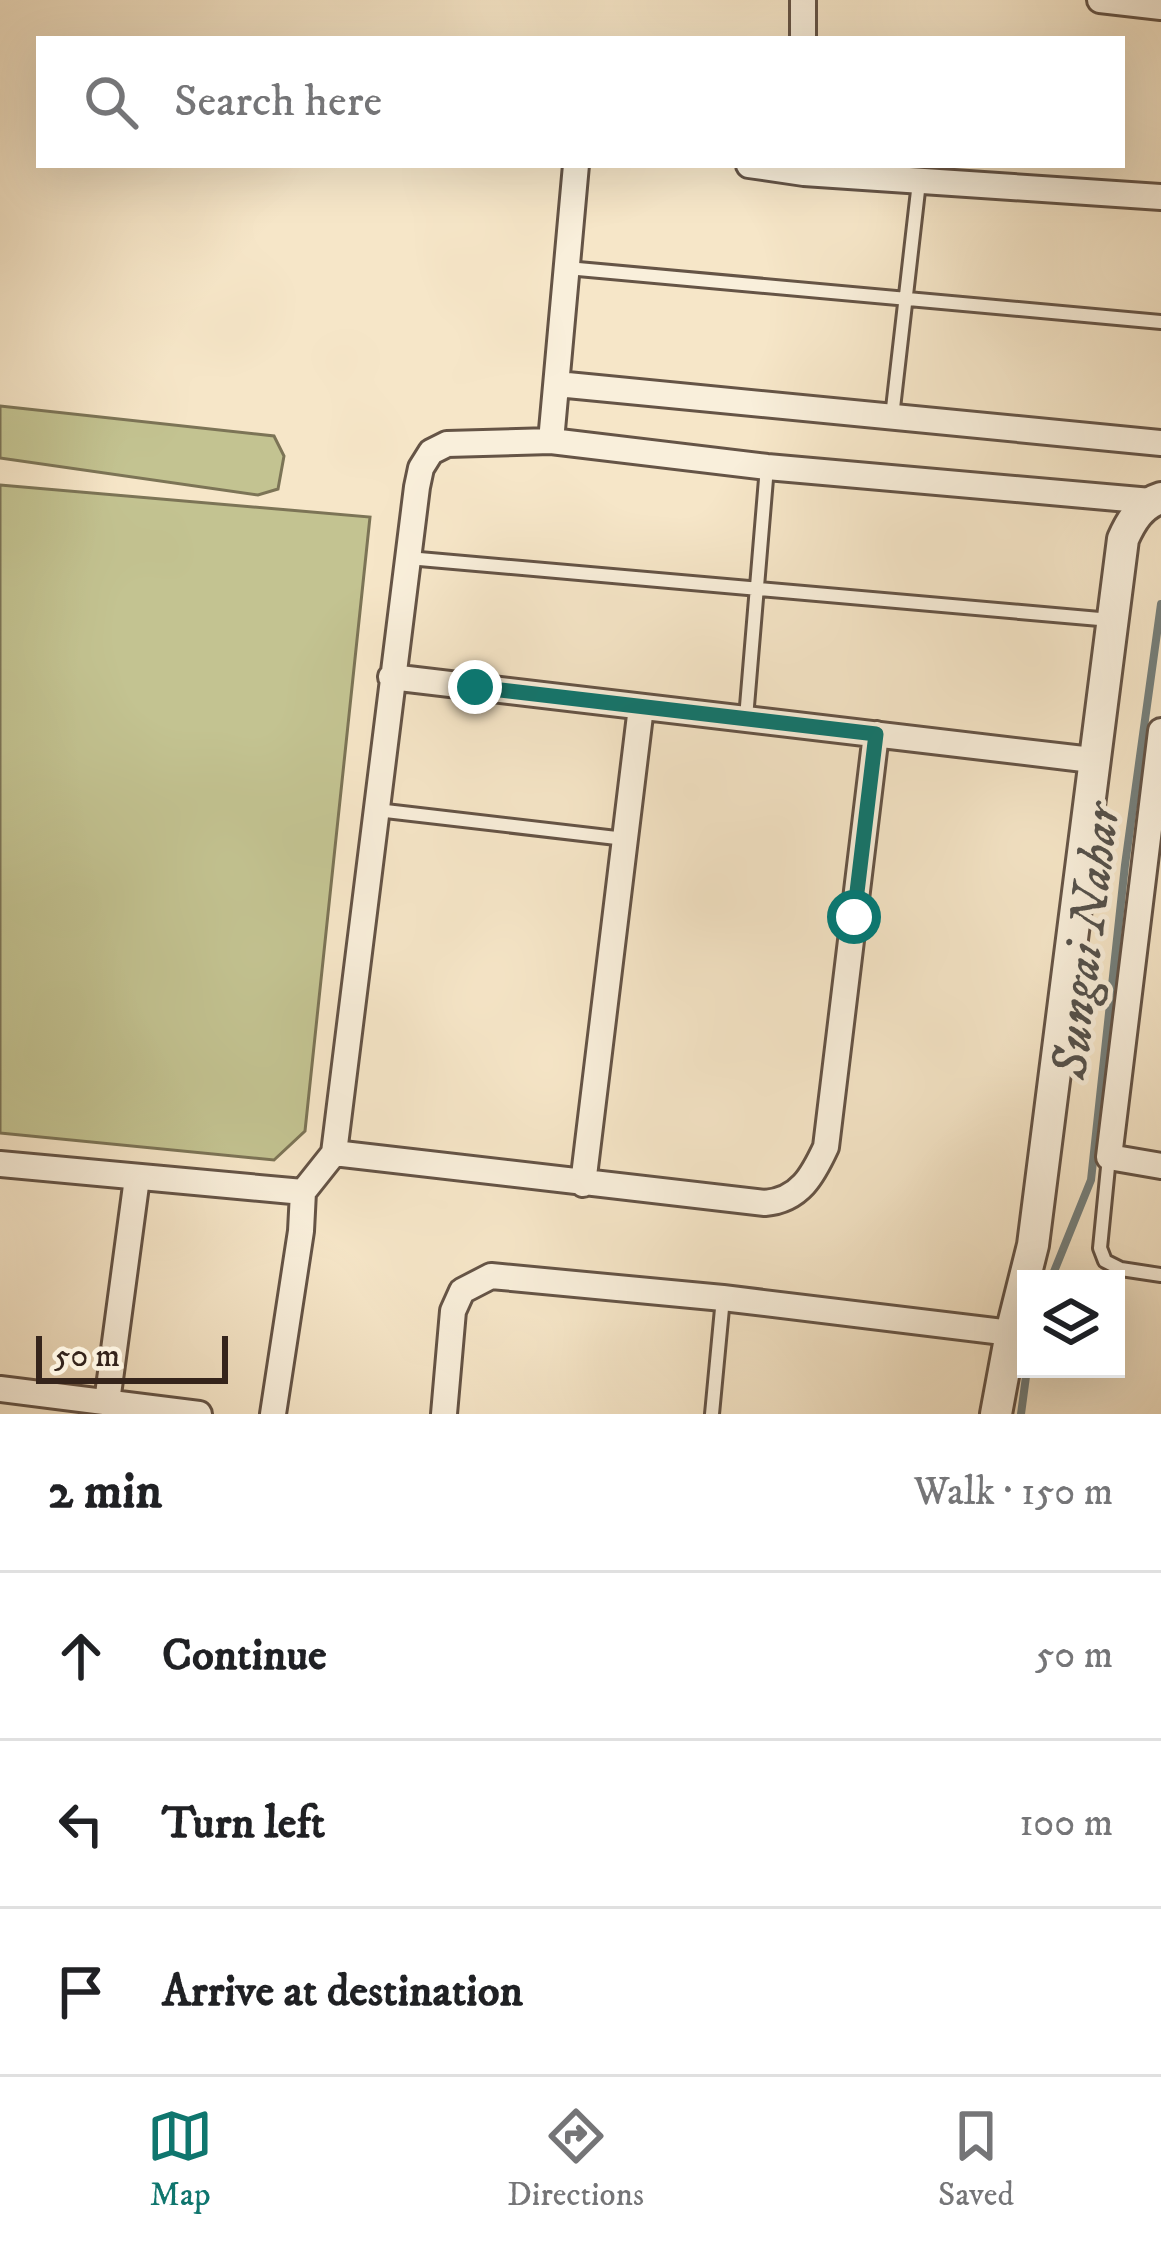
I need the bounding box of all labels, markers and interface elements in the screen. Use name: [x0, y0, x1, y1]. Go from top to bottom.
search box: [36, 36, 1125, 168]
icon: search: [78, 69, 144, 135]
text: Search here: [174, 74, 382, 130]
route end: [448, 660, 502, 714]
water label: Sungai Nahar: [1038, 797, 1136, 1083]
route start: [827, 890, 881, 944]
map controls: [1017, 1270, 1125, 1378]
button: layers: [1017, 1270, 1125, 1378]
scale bar: [36, 1330, 228, 1383]
text: 50 m: [54, 1336, 120, 1377]
text: 2 min: [48, 1460, 162, 1524]
text: Walk · 150 m: [914, 1468, 1113, 1517]
icon: ahead: [48, 1623, 114, 1689]
text: Continue: [162, 1628, 327, 1684]
text: 50 m: [1035, 1631, 1113, 1680]
icon: left: [48, 1791, 114, 1857]
text: Turn left: [162, 1796, 325, 1852]
text: 100 m: [1019, 1799, 1113, 1848]
icon: arrive: [48, 1959, 114, 2025]
text: Arrive at destination: [162, 1964, 523, 2020]
tab: Map: [147, 2103, 213, 2216]
tab: Directions: [507, 2103, 644, 2216]
tab: Saved: [938, 2103, 1014, 2216]

